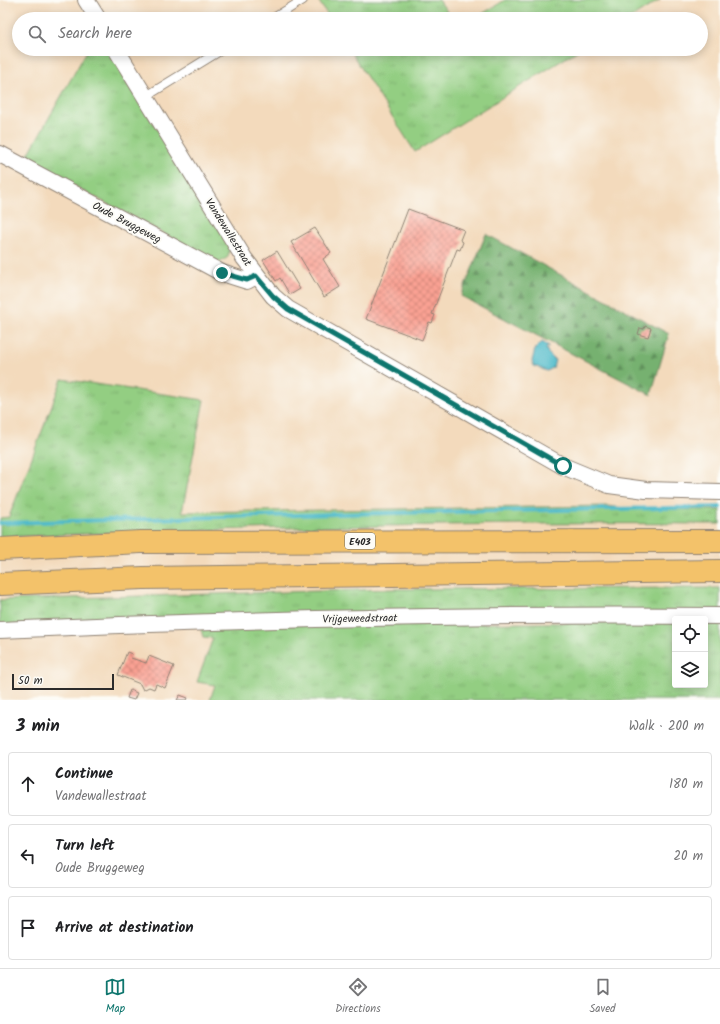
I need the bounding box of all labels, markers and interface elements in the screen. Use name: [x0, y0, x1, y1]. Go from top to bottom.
search box: [12, 12, 708, 56]
text: Search here: [58, 22, 132, 46]
icon: search: [26, 23, 48, 45]
street label: Vandewallestraat: [200, 195, 257, 271]
street label: Oude Bruggeweg: [89, 197, 164, 249]
route end: [213, 264, 231, 282]
route start: [554, 457, 572, 475]
road number: E403: [345, 533, 375, 549]
street label: Vrijgeweedstraat: [322, 609, 398, 629]
map controls: [672, 616, 708, 688]
button: locate: [672, 616, 708, 652]
button: layers: [672, 652, 708, 688]
scale bar: [12, 672, 114, 691]
text: 50 m: [18, 672, 43, 690]
text: 3 min: [16, 713, 60, 740]
text: Walk · 200 m: [629, 716, 704, 737]
text: Continue: [55, 762, 113, 786]
icon: ahead: [17, 773, 39, 795]
text: 180 m: [669, 774, 703, 795]
text: Vandewallestraat: [55, 786, 146, 807]
text: Turn left: [55, 834, 115, 858]
icon: left: [17, 845, 39, 867]
text: 20 m: [673, 846, 703, 867]
text: Oude Bruggeweg: [55, 858, 145, 879]
text: Arrive at destination: [55, 916, 194, 940]
icon: arrive: [17, 917, 39, 939]
tab: Map: [104, 976, 126, 1018]
tab: Directions: [335, 976, 381, 1018]
tab: Saved: [590, 976, 616, 1018]

